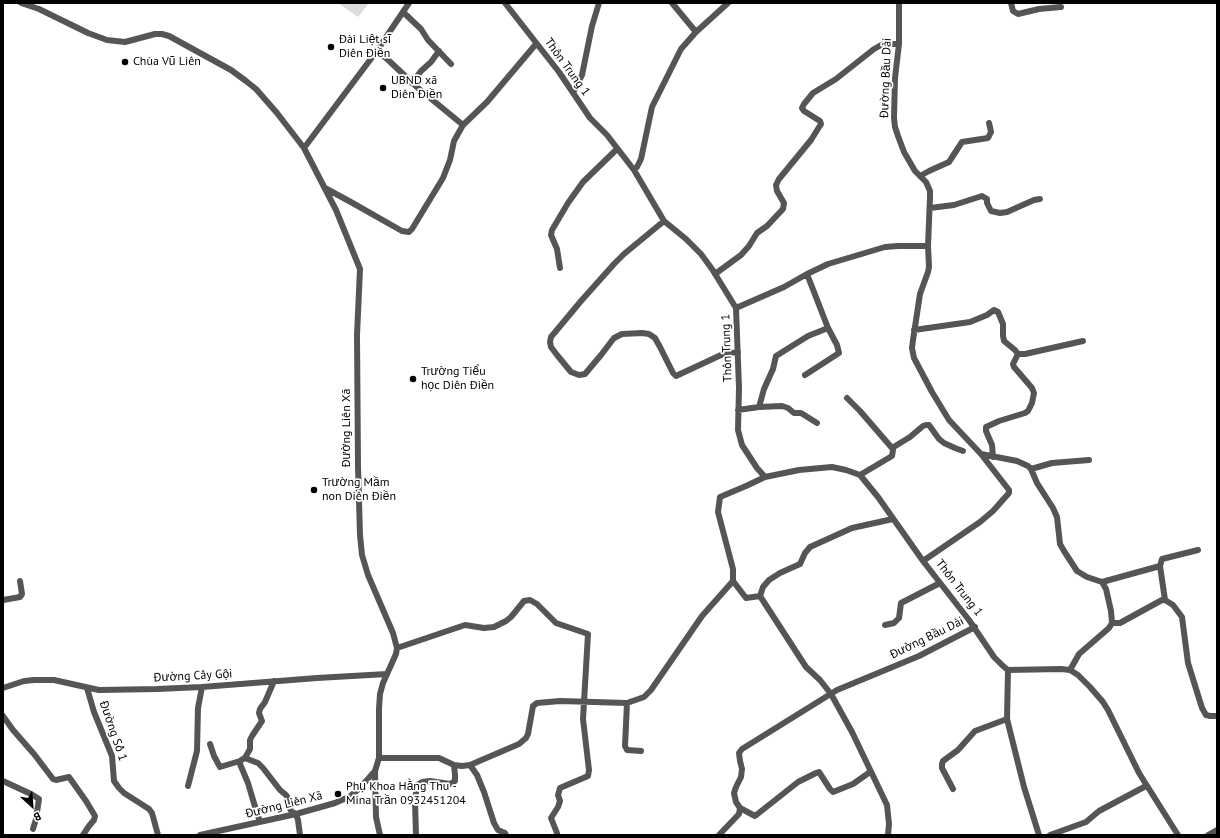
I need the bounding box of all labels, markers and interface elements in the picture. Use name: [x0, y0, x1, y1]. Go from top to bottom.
place label: Đài Liệt sĩ Diên Điền: [339, 33, 391, 61]
street label: Thôn Trung 1: [541, 35, 593, 99]
street label: Đường Bầu Dài: [877, 38, 895, 118]
marker: Đài Liệt sĩ Diên Điền: [326, 42, 336, 52]
place label: Chùa Vũ Liên: [133, 55, 201, 69]
marker: Chùa Vũ Liên: [120, 57, 130, 67]
place label: UBND xã Diên Điền: [391, 74, 442, 102]
marker: UBND xã Diên Điền: [378, 83, 388, 93]
street label: Thôn Trung 1: [719, 314, 735, 382]
place label: Trường Tiểu học Diên Điền: [421, 365, 494, 393]
marker: Trường Tiểu học Diên Điền: [408, 374, 418, 384]
street label: Đường Liên Xã: [340, 389, 354, 467]
place label: Trường Mầm non Diên Điền: [322, 476, 396, 504]
marker: Trường Mầm non Diên Điền: [309, 485, 319, 495]
street label: Thôn Trung 1: [932, 557, 986, 619]
street label: Đường Bầu Dài: [888, 614, 966, 662]
street label: Đường Cây Gội: [153, 667, 233, 685]
street label: Đường Số 1: [96, 699, 130, 763]
place label: Phụ Khoa Hằng Thu - Mina Trần 0932451204: [346, 780, 466, 808]
north arrow: [12, 786, 52, 826]
street label: Đường Liên Xã: [244, 788, 324, 822]
marker: Phụ Khoa Hằng Thu - Mina Trần 0932451204: [333, 789, 343, 799]
text: B: [31, 809, 43, 825]

